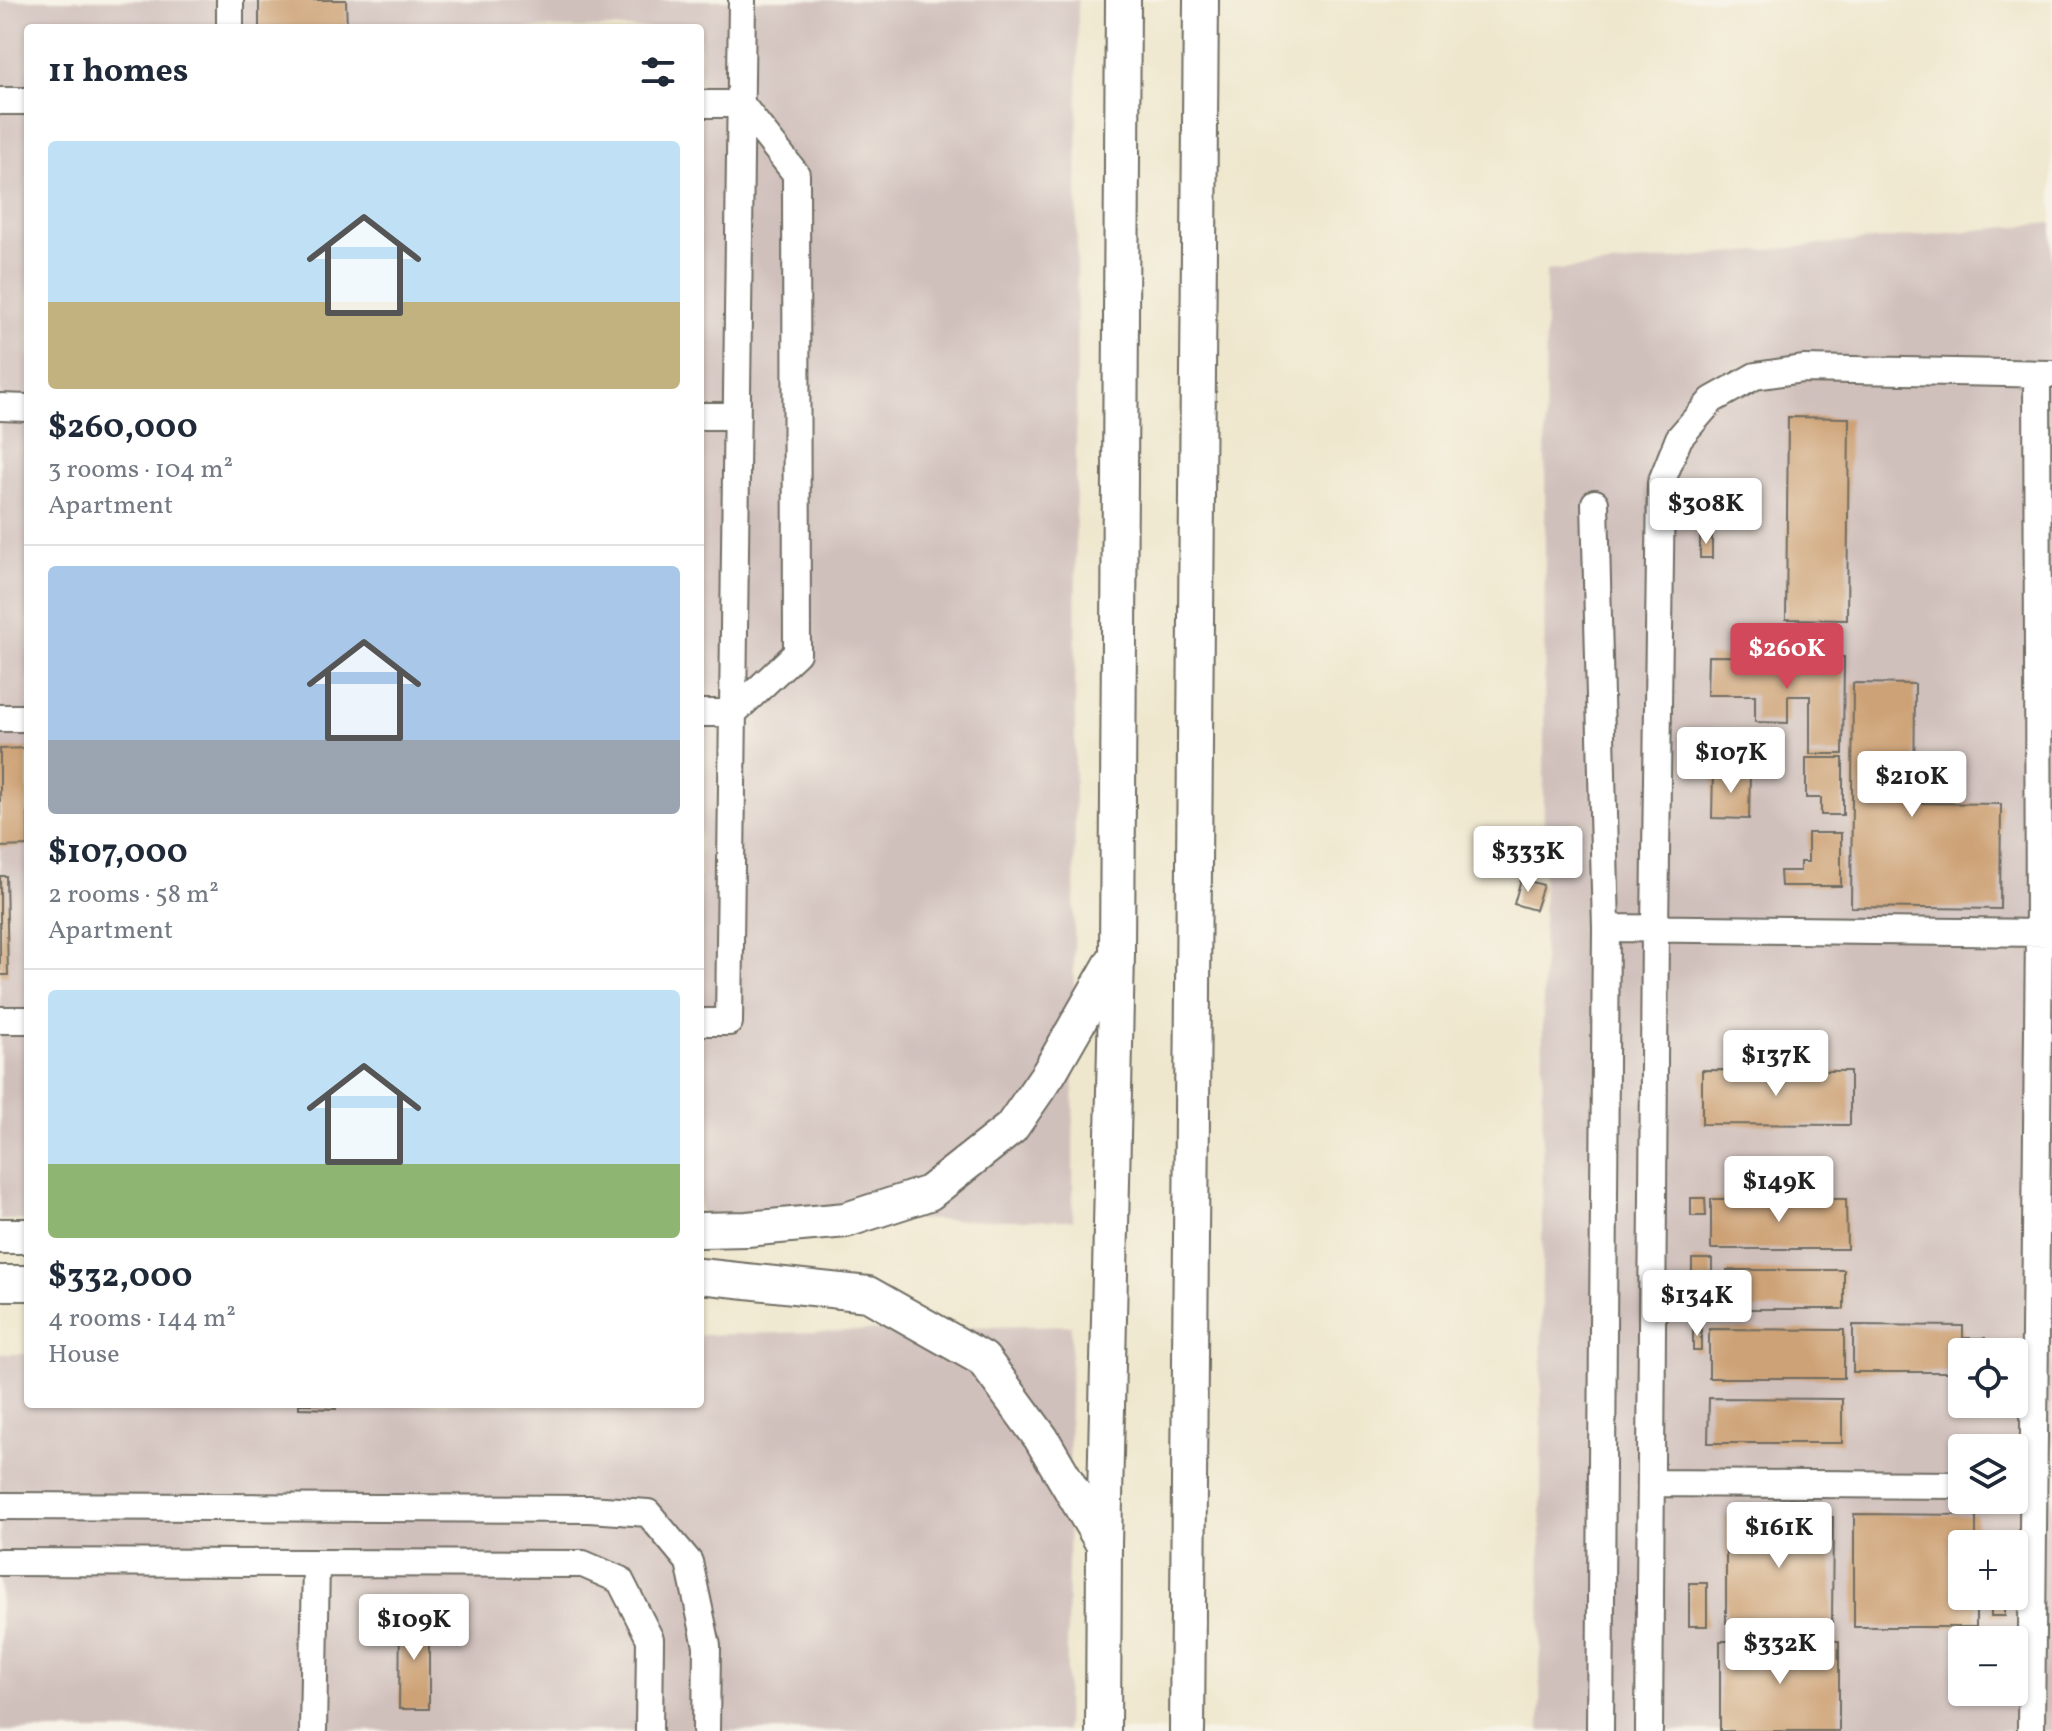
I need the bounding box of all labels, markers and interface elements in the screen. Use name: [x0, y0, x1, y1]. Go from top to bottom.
text: 11 homes: [48, 49, 188, 96]
icon: filters: [636, 50, 680, 94]
icon: home: [292, 193, 436, 337]
text: $260,000: [48, 405, 198, 452]
text: 3 rooms · 104 m²: [48, 452, 233, 488]
pin: $308K: [1650, 478, 1762, 546]
text: $308K: [1668, 486, 1744, 522]
text: Apartment: [48, 488, 173, 524]
icon: home: [292, 618, 436, 762]
pin: $260K: [1731, 623, 1843, 691]
text: $260K: [1748, 631, 1826, 667]
pin: $107K: [1675, 727, 1787, 795]
text: $107K: [1695, 735, 1767, 771]
pin: $210K: [1856, 751, 1968, 819]
text: $210K: [1875, 759, 1949, 795]
pin: $333K: [1472, 826, 1584, 894]
text: $107,000: [48, 830, 188, 877]
text: $333K: [1492, 834, 1564, 870]
text: 2 rooms · 58 m²: [48, 877, 219, 913]
text: Apartment: [48, 913, 173, 949]
pin: $137K: [1720, 1030, 1832, 1098]
text: $137K: [1741, 1038, 1811, 1074]
icon: home: [292, 1042, 436, 1186]
pin: $149K: [1723, 1156, 1835, 1224]
text: $149K: [1742, 1164, 1816, 1200]
text: $332,000: [48, 1254, 193, 1301]
pin: $134K: [1641, 1270, 1753, 1338]
text: $134K: [1661, 1278, 1733, 1314]
text: 4 rooms · 144 m²: [48, 1301, 236, 1337]
text: House: [48, 1337, 120, 1373]
map controls: [1948, 1338, 2028, 1706]
button: locate: [1948, 1338, 2028, 1418]
button: layers: [1948, 1434, 2028, 1514]
pin: $161K: [1723, 1502, 1835, 1570]
text: $161K: [1745, 1510, 1813, 1546]
button: +: [1948, 1530, 2028, 1610]
pin: $109K: [358, 1594, 470, 1662]
text: $109K: [377, 1602, 451, 1638]
pin: $332K: [1724, 1618, 1836, 1686]
text: $332K: [1743, 1626, 1817, 1662]
button: −: [1948, 1626, 2028, 1706]

